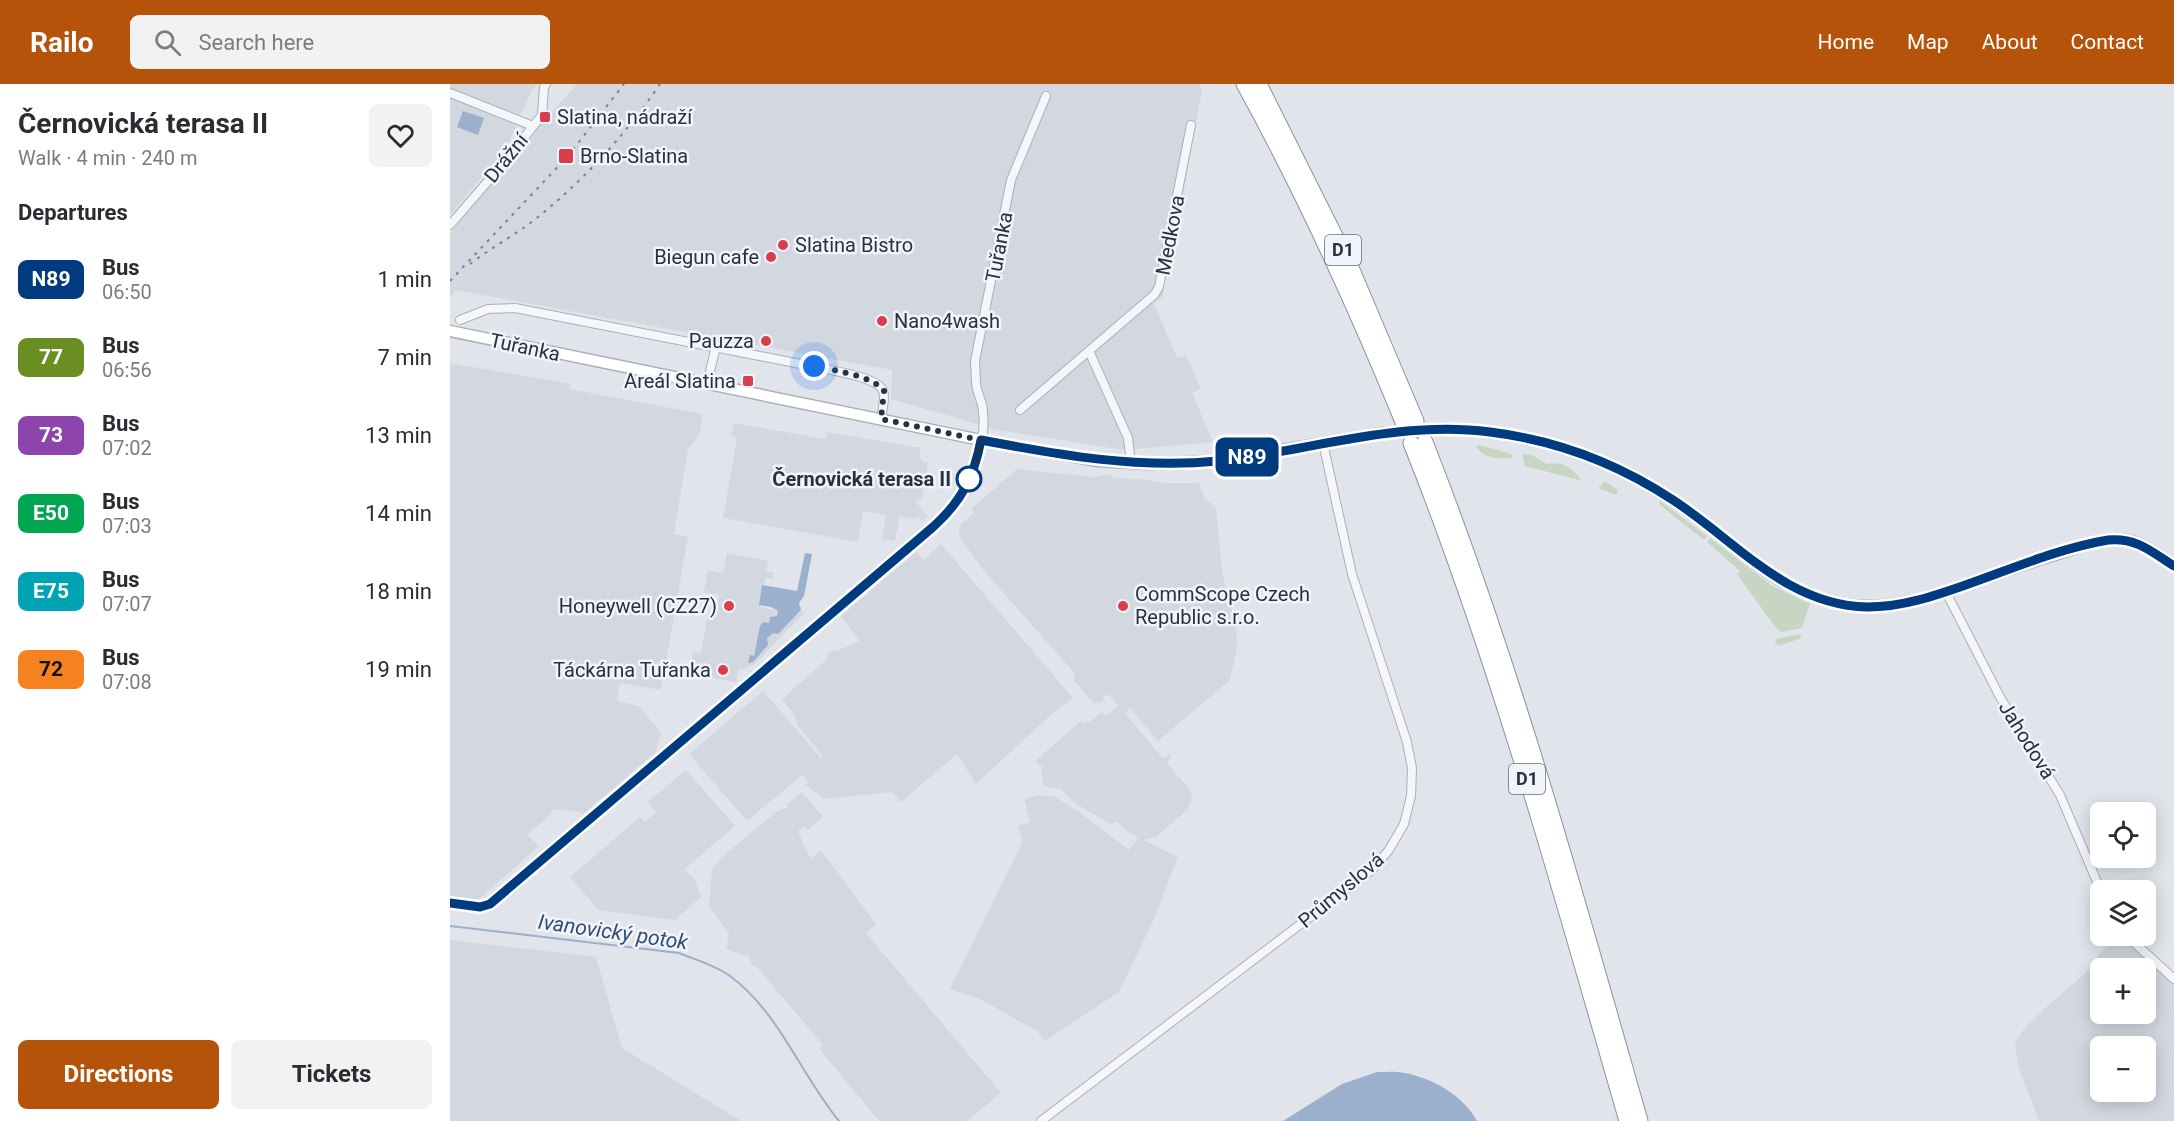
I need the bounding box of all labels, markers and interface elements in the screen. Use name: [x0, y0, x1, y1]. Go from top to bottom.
search box: [130, 15, 550, 69]
text: Railo: [30, 26, 94, 59]
icon: search: [151, 26, 184, 59]
text: Search here: [199, 30, 314, 55]
text: Home: [1818, 30, 1874, 54]
text: Map: [1907, 30, 1949, 54]
text: About: [1982, 30, 2038, 54]
text: Contact: [2071, 30, 2144, 54]
button: heart: [369, 104, 432, 167]
place label: Slatina, nádraží: [557, 105, 693, 129]
text: Černovická terasa II: [18, 107, 268, 140]
marker: Slatina, nádraží: [538, 110, 552, 124]
street label: Drážní: [479, 128, 534, 187]
place label: Brno-Slatina: [580, 144, 688, 168]
text: Walk · 4 min · 240 m: [18, 146, 197, 170]
marker: Brno-Slatina: [557, 147, 575, 165]
street label: Medkova: [1150, 193, 1190, 277]
text: Departures: [18, 200, 128, 225]
street label: Tuřanka: [980, 210, 1018, 284]
place label: Slatina Bistro: [795, 233, 913, 257]
road number: D1: [1325, 235, 1361, 265]
marker: Slatina Bistro: [776, 238, 790, 252]
place label: Biegun cafe: [654, 245, 759, 269]
marker: Biegun cafe: [764, 250, 778, 264]
text: Bus: [102, 255, 140, 280]
text: N89: [32, 267, 70, 291]
text: 1 min: [377, 267, 432, 292]
text: 06:50: [102, 280, 152, 304]
place label: Nano4wash: [894, 309, 1000, 333]
marker: Nano4wash: [875, 314, 889, 328]
street label: Tuřanka: [488, 328, 562, 366]
place label: Pauzza: [689, 329, 754, 353]
text: Bus: [102, 333, 140, 358]
marker: Pauzza: [759, 334, 773, 348]
text: 77: [39, 345, 63, 369]
text: 7 min: [377, 345, 432, 370]
your location: [799, 351, 829, 381]
text: 06:56: [102, 358, 152, 382]
place label: Areál Slatina: [624, 369, 736, 393]
marker: Areál Slatina: [741, 374, 755, 388]
text: Bus: [102, 411, 140, 436]
text: 73: [39, 423, 63, 447]
text: 13 min: [365, 423, 432, 448]
text: 07:02: [102, 436, 152, 460]
line badge: N89: [1212, 438, 1282, 476]
text: N89: [1228, 445, 1266, 469]
marker: Černovická terasa II: [956, 466, 982, 492]
place label: Černovická terasa II: [772, 467, 951, 491]
text: Bus: [102, 489, 140, 514]
text: E50: [33, 501, 69, 525]
text: 14 min: [365, 501, 432, 526]
text: 07:03: [102, 514, 152, 538]
text: Bus: [102, 567, 140, 592]
text: E75: [33, 579, 69, 603]
text: 18 min: [365, 579, 432, 604]
place label: CommScope Czech Republic s.r.o.: [1135, 582, 1310, 629]
text: 07:07: [102, 592, 152, 616]
place label: Honeywell (CZ27): [559, 594, 717, 618]
marker: Honeywell (CZ27): [722, 599, 736, 613]
marker: CommScope Czech Republic s.r.o.: [1116, 599, 1130, 613]
text: Bus: [102, 645, 140, 670]
text: 72: [39, 657, 63, 681]
text: 19 min: [365, 657, 432, 682]
place label: Táckárna Tuřanka: [553, 658, 711, 682]
marker: Táckárna Tuřanka: [716, 663, 730, 677]
text: 07:08: [102, 670, 152, 694]
street label: Jahodová: [1994, 697, 2060, 783]
road number: D1: [1509, 764, 1545, 794]
map controls: [2090, 802, 2156, 1102]
button: locate: [2090, 802, 2156, 868]
street label: Průmyslová: [1293, 847, 1389, 933]
button: layers: [2090, 880, 2156, 946]
water label: Ivanovický potok: [537, 910, 690, 954]
button: +: [2090, 958, 2156, 1024]
button: −: [2090, 1036, 2156, 1102]
button: Directions: [18, 1040, 219, 1109]
button: Tickets: [231, 1040, 432, 1109]

